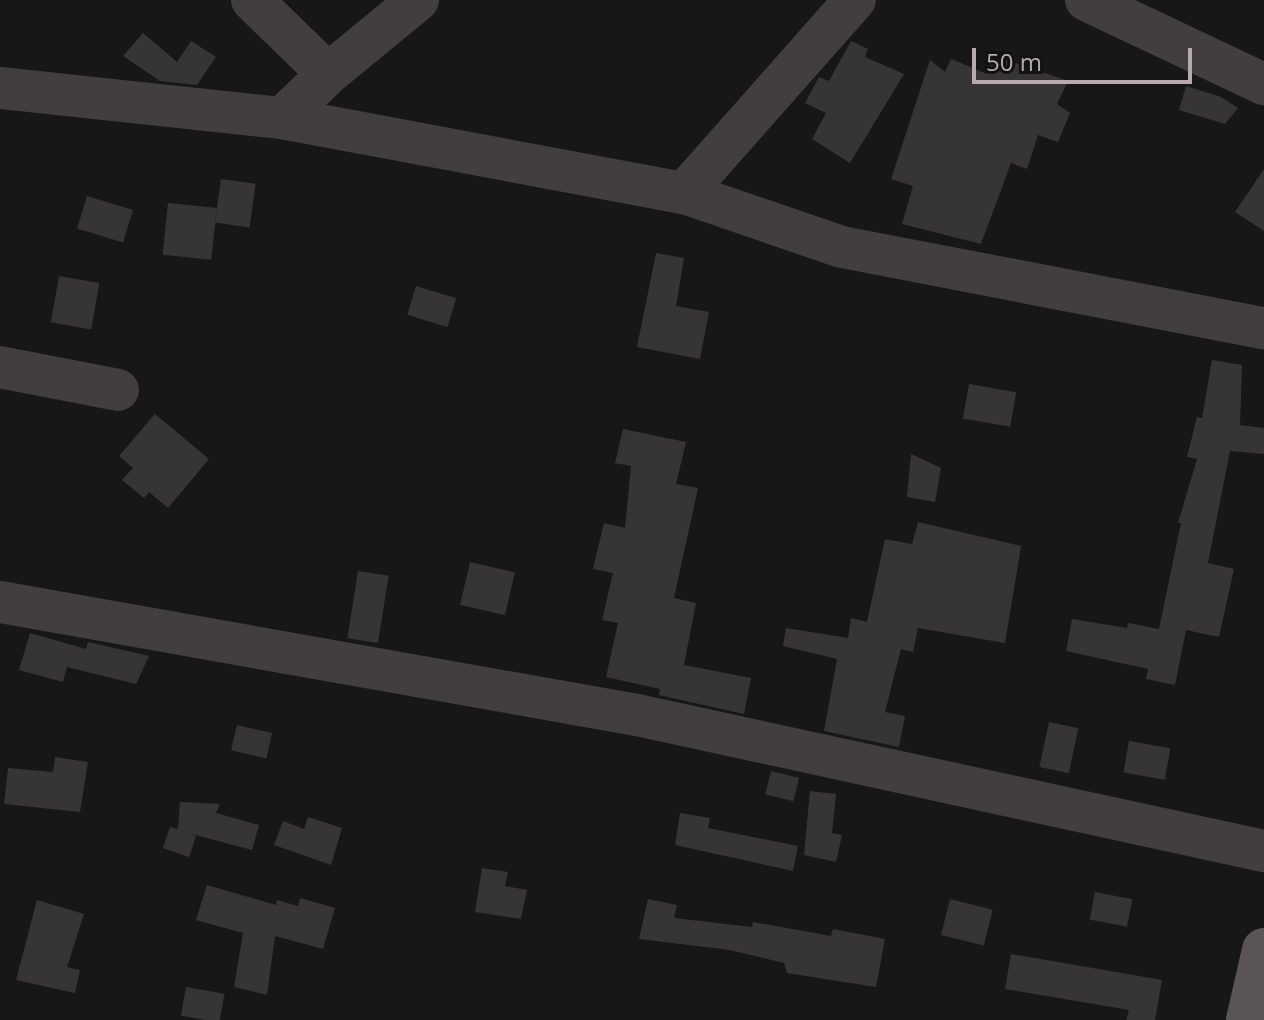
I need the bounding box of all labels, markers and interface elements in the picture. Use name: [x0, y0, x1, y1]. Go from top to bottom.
scale bar: [976, 32, 1196, 82]
text: 50 m: [986, 45, 1042, 78]

